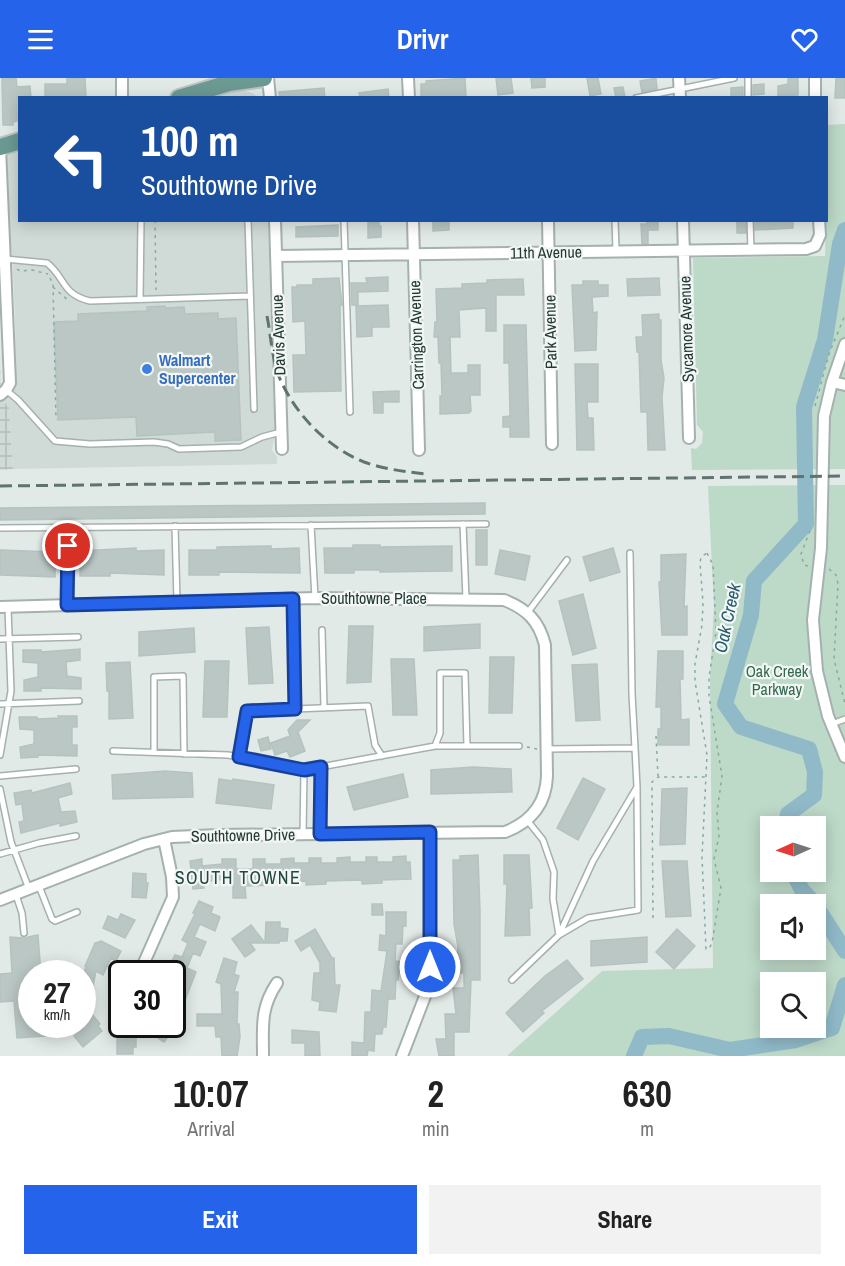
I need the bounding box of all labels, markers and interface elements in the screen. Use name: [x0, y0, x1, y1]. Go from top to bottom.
text: Drivr: [397, 21, 448, 57]
icon: menu: [24, 23, 57, 56]
icon: heart: [788, 23, 821, 56]
text: 100 m: [141, 113, 239, 169]
icon: left: [42, 120, 120, 198]
text: Southtowne Drive: [141, 167, 317, 203]
street label: 11th Avenue: [510, 240, 582, 264]
street label: Sycamore Avenue: [673, 276, 699, 382]
street label: Carrington Avenue: [403, 280, 429, 390]
street label: Davis Avenue: [266, 294, 290, 376]
street label: Park Avenue: [538, 295, 562, 369]
place label: Walmart Supercenter: [159, 349, 236, 389]
marker: Walmart Supercenter: [140, 362, 154, 376]
pin: [42, 520, 93, 571]
icon: arrive: [51, 529, 84, 562]
water label: Oak Creek: [707, 580, 747, 655]
street label: Southtowne Place: [321, 587, 427, 609]
park label: Oak Creek Parkway: [746, 660, 809, 700]
north arrow: [760, 816, 826, 882]
map controls: [760, 816, 826, 1038]
street label: Southtowne Drive: [191, 823, 295, 847]
district label: SOUTH TOWNE: [175, 865, 301, 890]
button: sound: [760, 894, 826, 960]
position arrow: [398, 935, 462, 999]
speed limit sign: 30: [108, 960, 186, 1038]
text: 27: [43, 972, 71, 1012]
button: search: [760, 972, 826, 1038]
text: km/h: [44, 1004, 70, 1025]
text: 10:07: [173, 1070, 249, 1118]
text: 2: [427, 1070, 444, 1118]
text: 630: [623, 1070, 672, 1118]
text: Arrival: [187, 1115, 235, 1142]
text: min: [422, 1115, 449, 1142]
text: m: [640, 1115, 654, 1142]
button: Exit: [24, 1185, 417, 1254]
button: Share: [429, 1185, 821, 1254]

